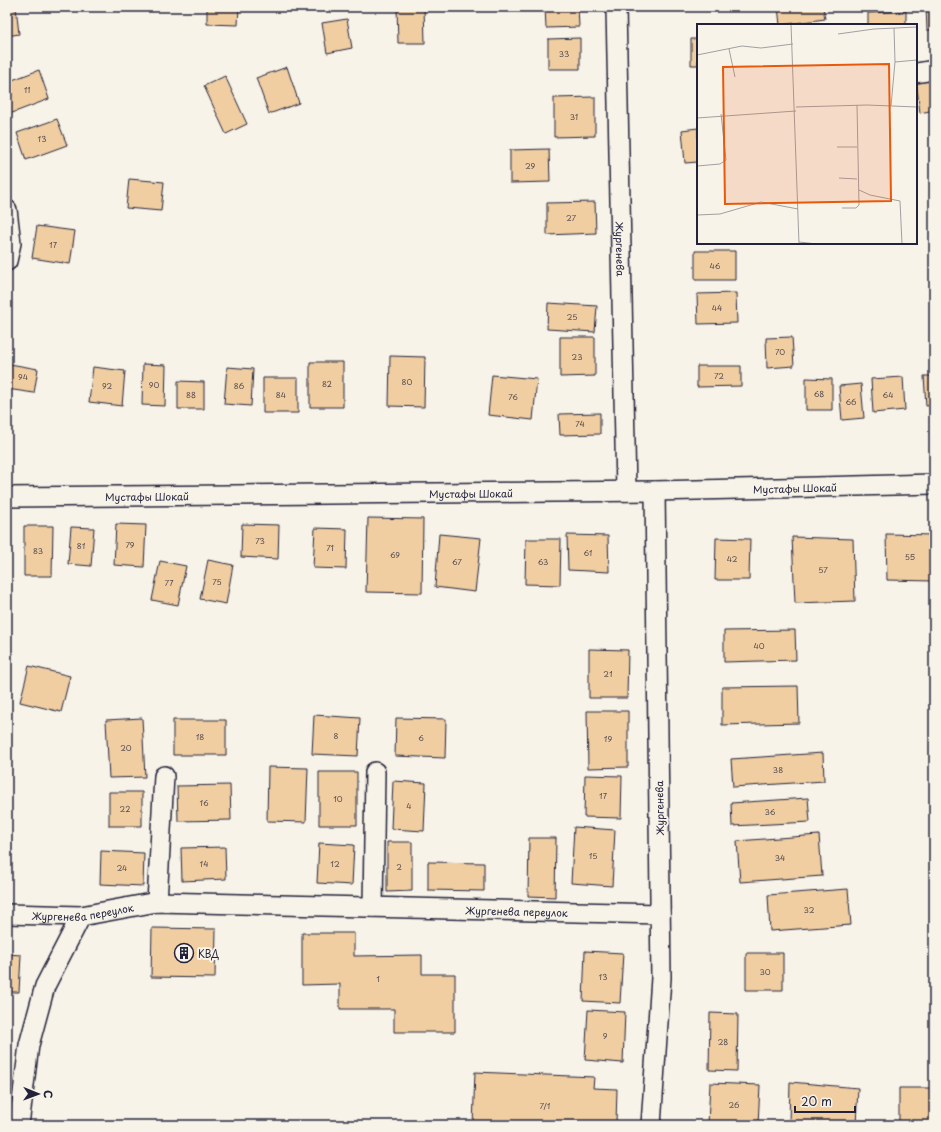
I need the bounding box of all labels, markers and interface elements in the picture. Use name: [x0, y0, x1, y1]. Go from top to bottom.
inset map: [697, 24, 917, 244]
house number: 33: [559, 48, 569, 60]
house number: 11: [24, 84, 30, 96]
house number: 31: [570, 111, 578, 123]
house number: 13: [38, 133, 46, 145]
house number: 29: [525, 160, 535, 172]
house number: 27: [566, 212, 576, 224]
street label: Жургенева: [612, 221, 629, 277]
house number: 17: [49, 239, 58, 251]
house number: 46: [710, 260, 721, 272]
house number: 44: [712, 302, 722, 314]
house number: 25: [567, 311, 577, 323]
house number: 70: [775, 346, 785, 358]
house number: 23: [572, 351, 582, 363]
house number: 72: [714, 370, 724, 382]
house number: 94: [18, 371, 28, 383]
house number: 80: [402, 376, 413, 388]
house number: 82: [322, 378, 332, 390]
house number: 90: [149, 379, 159, 391]
house number: 92: [102, 380, 112, 392]
house number: 86: [234, 380, 245, 392]
house number: 68: [814, 388, 824, 400]
house number: 88: [186, 389, 196, 401]
house number: 84: [276, 389, 286, 401]
house number: 64: [883, 389, 893, 401]
house number: 76: [508, 391, 518, 403]
house number: 66: [845, 396, 857, 408]
house number: 74: [575, 418, 585, 430]
street label: Мустафы Шокай: [753, 479, 837, 496]
street label: Мустафы Шокай: [429, 485, 513, 501]
street label: Мустафы Шокай: [105, 488, 189, 504]
house number: 73: [255, 535, 265, 547]
house number: 79: [125, 539, 135, 551]
house number: 81: [77, 540, 86, 552]
house number: 71: [326, 542, 334, 554]
house number: 83: [33, 545, 43, 557]
house number: 61: [584, 547, 593, 559]
house number: 69: [390, 549, 400, 561]
house number: 55: [905, 551, 915, 563]
house number: 42: [727, 553, 738, 565]
house number: 67: [452, 556, 462, 568]
house number: 63: [538, 556, 548, 568]
house number: 57: [818, 564, 828, 576]
house number: 75: [212, 576, 222, 588]
house number: 77: [165, 577, 174, 589]
house number: 40: [753, 640, 765, 652]
house number: 21: [603, 668, 613, 680]
house number: 8: [334, 730, 339, 742]
house number: 18: [196, 731, 204, 743]
house number: 6: [418, 732, 424, 744]
house number: 19: [604, 733, 612, 745]
house number: 20: [120, 742, 132, 754]
house number: 38: [773, 764, 783, 776]
street label: Жургенева: [651, 780, 668, 835]
house number: 17: [599, 790, 608, 802]
house number: 10: [333, 793, 343, 805]
house number: 16: [199, 797, 209, 809]
house number: 4: [406, 800, 412, 812]
house number: 22: [120, 803, 130, 815]
house number: 36: [765, 806, 776, 818]
house number: 15: [589, 850, 597, 862]
house number: 34: [775, 852, 785, 864]
house number: 14: [200, 858, 208, 870]
house number: 12: [330, 858, 340, 870]
house number: 2: [396, 861, 402, 873]
house number: 24: [117, 862, 127, 874]
street label: Жургенева переулок: [32, 899, 135, 924]
street label: Жургенева переулок: [465, 902, 568, 920]
house number: 32: [804, 904, 815, 916]
building icon: КВД: [173, 942, 195, 964]
place label: КВД: [198, 946, 219, 961]
house number: 30: [759, 966, 771, 978]
house number: 13: [599, 971, 607, 983]
house number: 1: [376, 973, 380, 985]
house number: 9: [603, 1030, 608, 1042]
house number: 28: [718, 1036, 728, 1048]
north arrow: [18, 1074, 58, 1114]
scale bar: [795, 1088, 855, 1114]
text: С: [40, 1090, 57, 1098]
text: 20 m: [801, 1092, 832, 1110]
house number: 26: [729, 1099, 740, 1111]
house number: 7/1: [540, 1100, 551, 1112]

